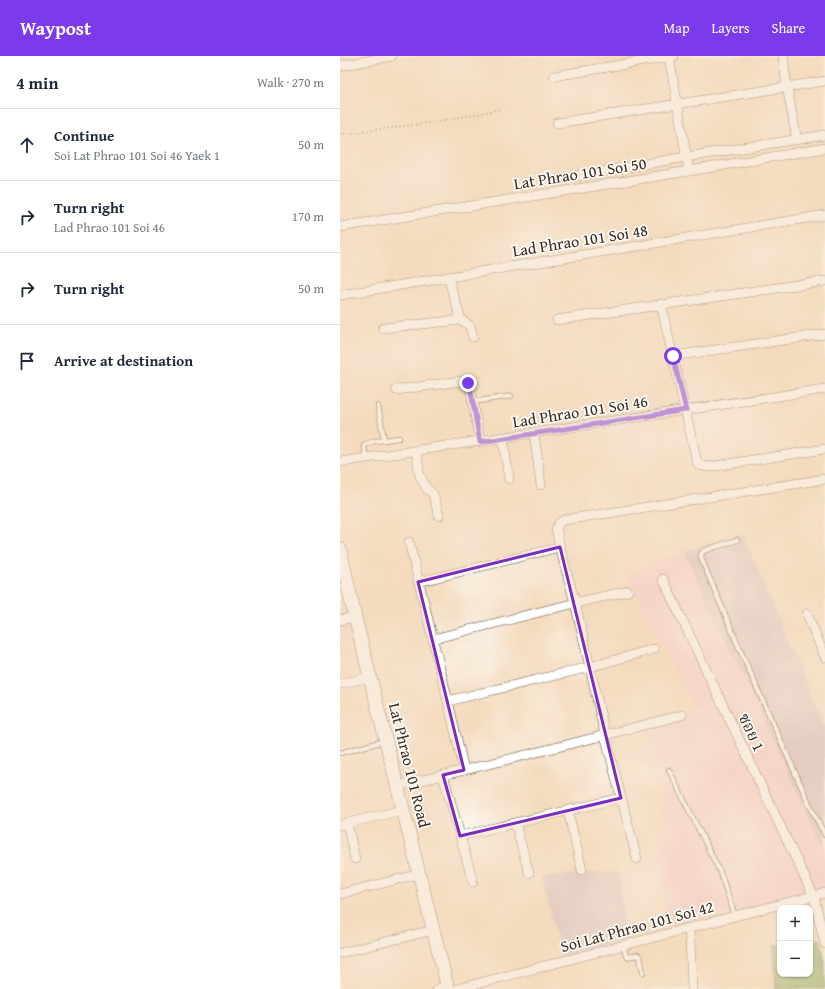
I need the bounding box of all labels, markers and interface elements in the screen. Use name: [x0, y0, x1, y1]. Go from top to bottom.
text: Waypost: [20, 14, 91, 42]
text: Map: [664, 18, 690, 38]
text: Layers: [712, 18, 750, 38]
text: Share: [772, 18, 805, 38]
text: 4 min: [16, 70, 58, 95]
text: Walk · 270 m: [257, 73, 324, 92]
text: Continue: [54, 125, 115, 146]
icon: ahead: [16, 134, 38, 156]
text: 50 m: [298, 135, 324, 154]
text: Soi Lat Phrao 101 Soi 46 Yaek 1: [54, 146, 220, 165]
street label: Lat Phrao 101 Soi 50: [512, 151, 648, 195]
text: Turn right: [54, 197, 125, 218]
icon: right: [16, 206, 38, 228]
text: 170 m: [292, 207, 324, 226]
street label: Lad Phrao 101 Soi 48: [511, 217, 650, 263]
text: Lad Phrao 101 Soi 46: [54, 218, 165, 237]
icon: right: [16, 278, 38, 300]
text: Turn right: [54, 278, 125, 299]
text: 50 m: [298, 279, 324, 298]
route start: [664, 347, 682, 365]
icon: arrive: [16, 350, 38, 372]
text: Arrive at destination: [54, 350, 193, 371]
route end: [459, 374, 477, 392]
street label: Lad Phrao 101 Soi 46: [511, 388, 650, 434]
street label: Lat Phrao 101 Road: [383, 700, 437, 830]
street label: ซอย 1: [733, 709, 771, 755]
street label: Soi Lat Phrao 101 Soi 42: [558, 894, 716, 958]
map controls: [777, 905, 813, 977]
button: +: [777, 905, 813, 941]
button: −: [777, 941, 813, 977]

